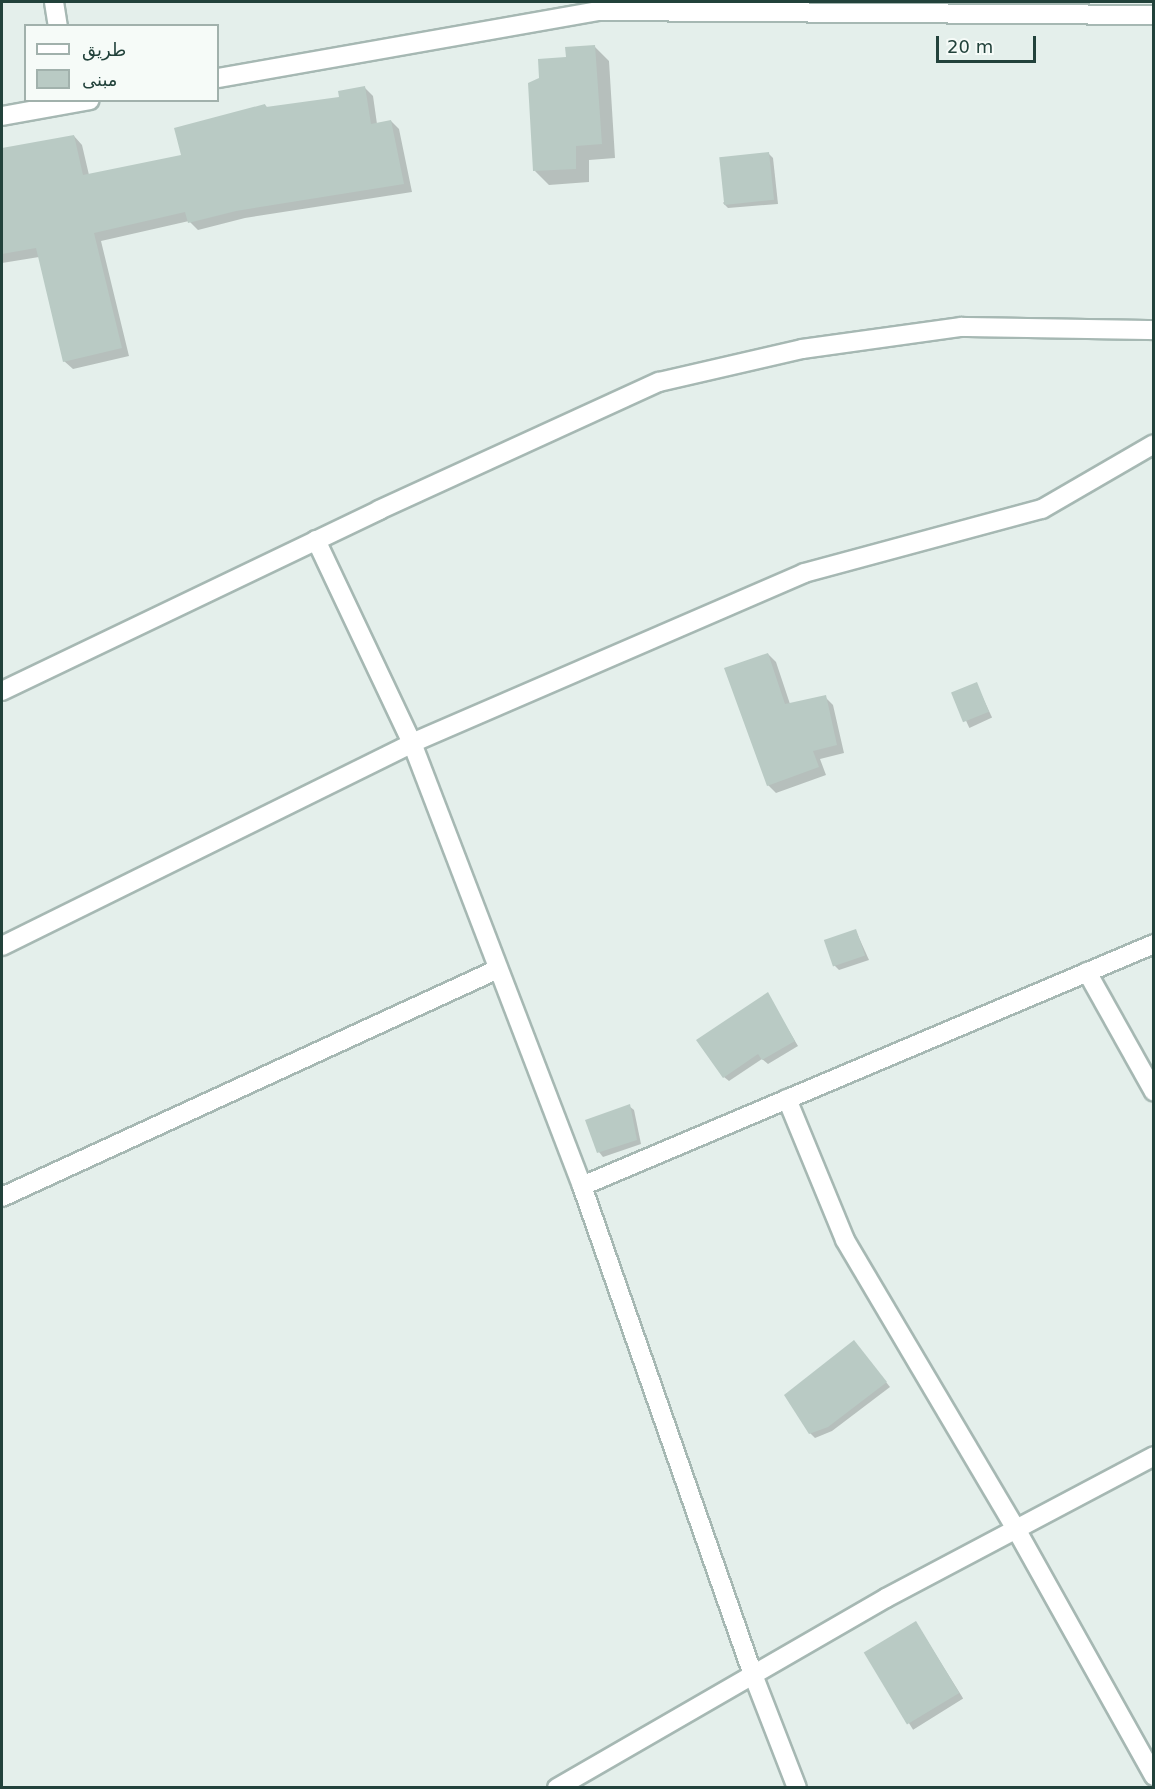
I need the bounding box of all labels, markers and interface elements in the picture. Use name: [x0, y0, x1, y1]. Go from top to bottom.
legend: [24, 24, 219, 102]
scale bar: [939, 24, 1040, 62]
text: 20 m: [947, 36, 993, 57]
text: طريق: [82, 39, 126, 60]
text: مبنى: [82, 69, 118, 90]

